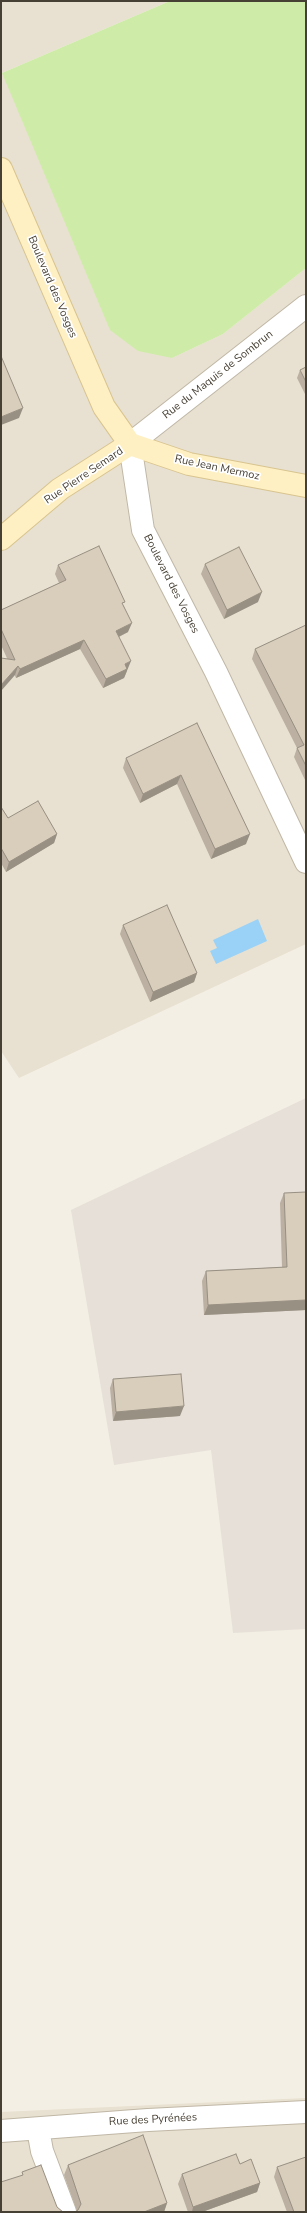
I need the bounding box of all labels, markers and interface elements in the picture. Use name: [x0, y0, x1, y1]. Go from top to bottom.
street label: Boulevard des Vosges: [25, 234, 79, 340]
street label: Rue du Maquis de Sombrun: [160, 328, 276, 422]
street label: Rue Pierre Semard: [42, 445, 126, 507]
street label: Rue Jean Mermoz: [173, 453, 261, 483]
street label: Boulevard des Vosges: [140, 532, 202, 636]
street label: Rue des Pyrénées: [109, 2111, 197, 2129]

